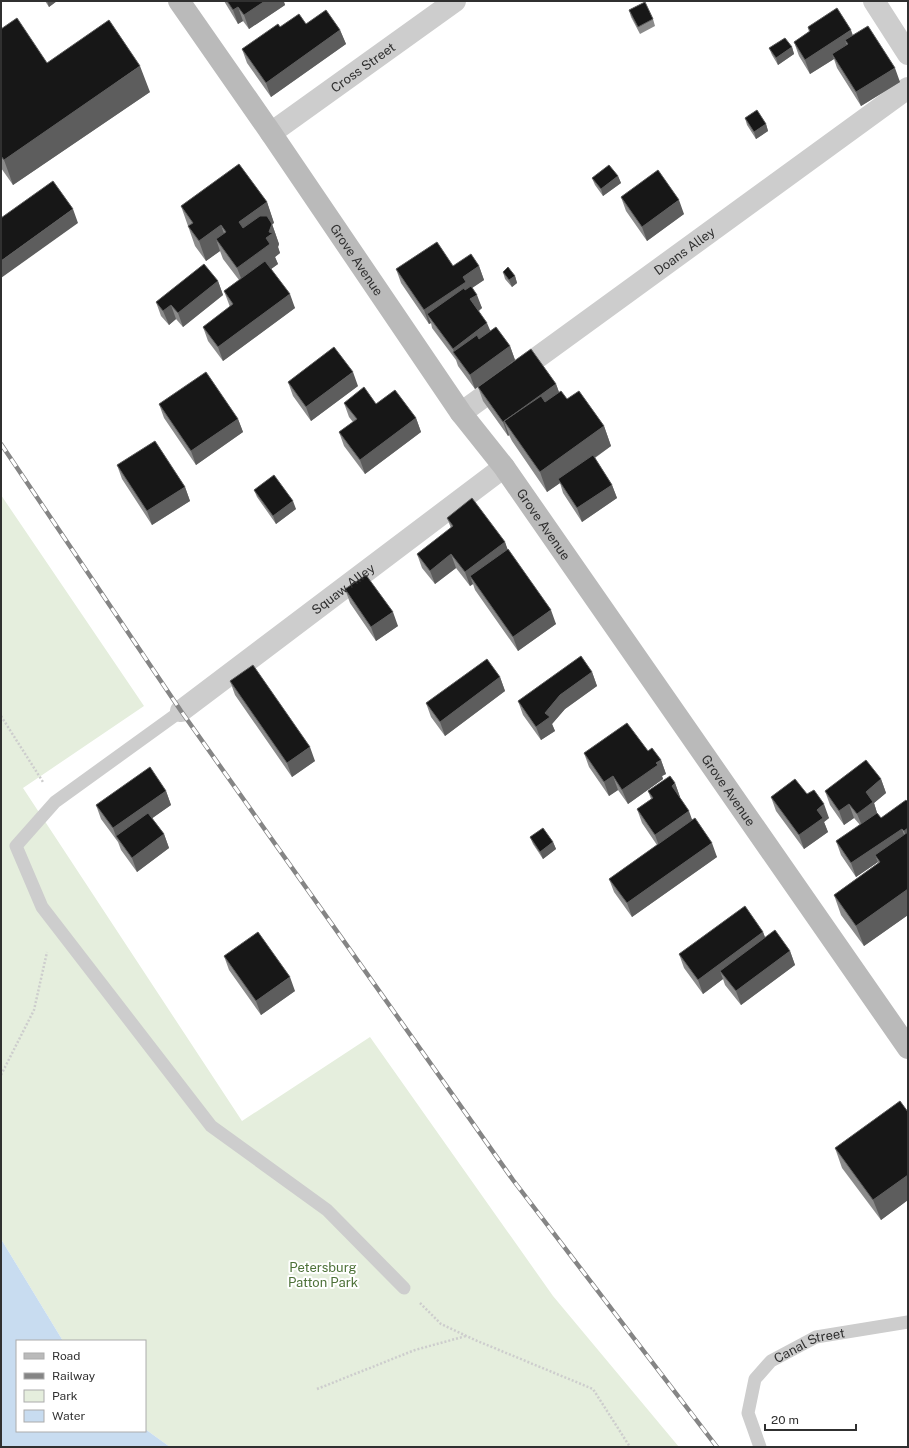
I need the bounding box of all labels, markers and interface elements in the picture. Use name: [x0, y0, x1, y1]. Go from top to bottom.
street label: Cross Street: [328, 39, 398, 95]
street label: Grove Avenue: [327, 221, 387, 298]
street label: Doans Alley: [651, 224, 718, 278]
street label: Grove Avenue: [514, 486, 574, 563]
street label: Squaw Alley: [308, 560, 378, 617]
street label: Grove Avenue: [699, 752, 759, 829]
park label: Petersburg Patton Park: [288, 1260, 358, 1290]
street label: Canal Street: [771, 1325, 846, 1366]
legend: [16, 1340, 146, 1432]
text: Road: [52, 1349, 80, 1363]
text: Railway: [52, 1369, 96, 1383]
text: Park: [52, 1389, 78, 1403]
scale bar: [765, 1406, 856, 1432]
text: Water: [52, 1409, 86, 1423]
text: 20 m: [771, 1413, 799, 1427]

